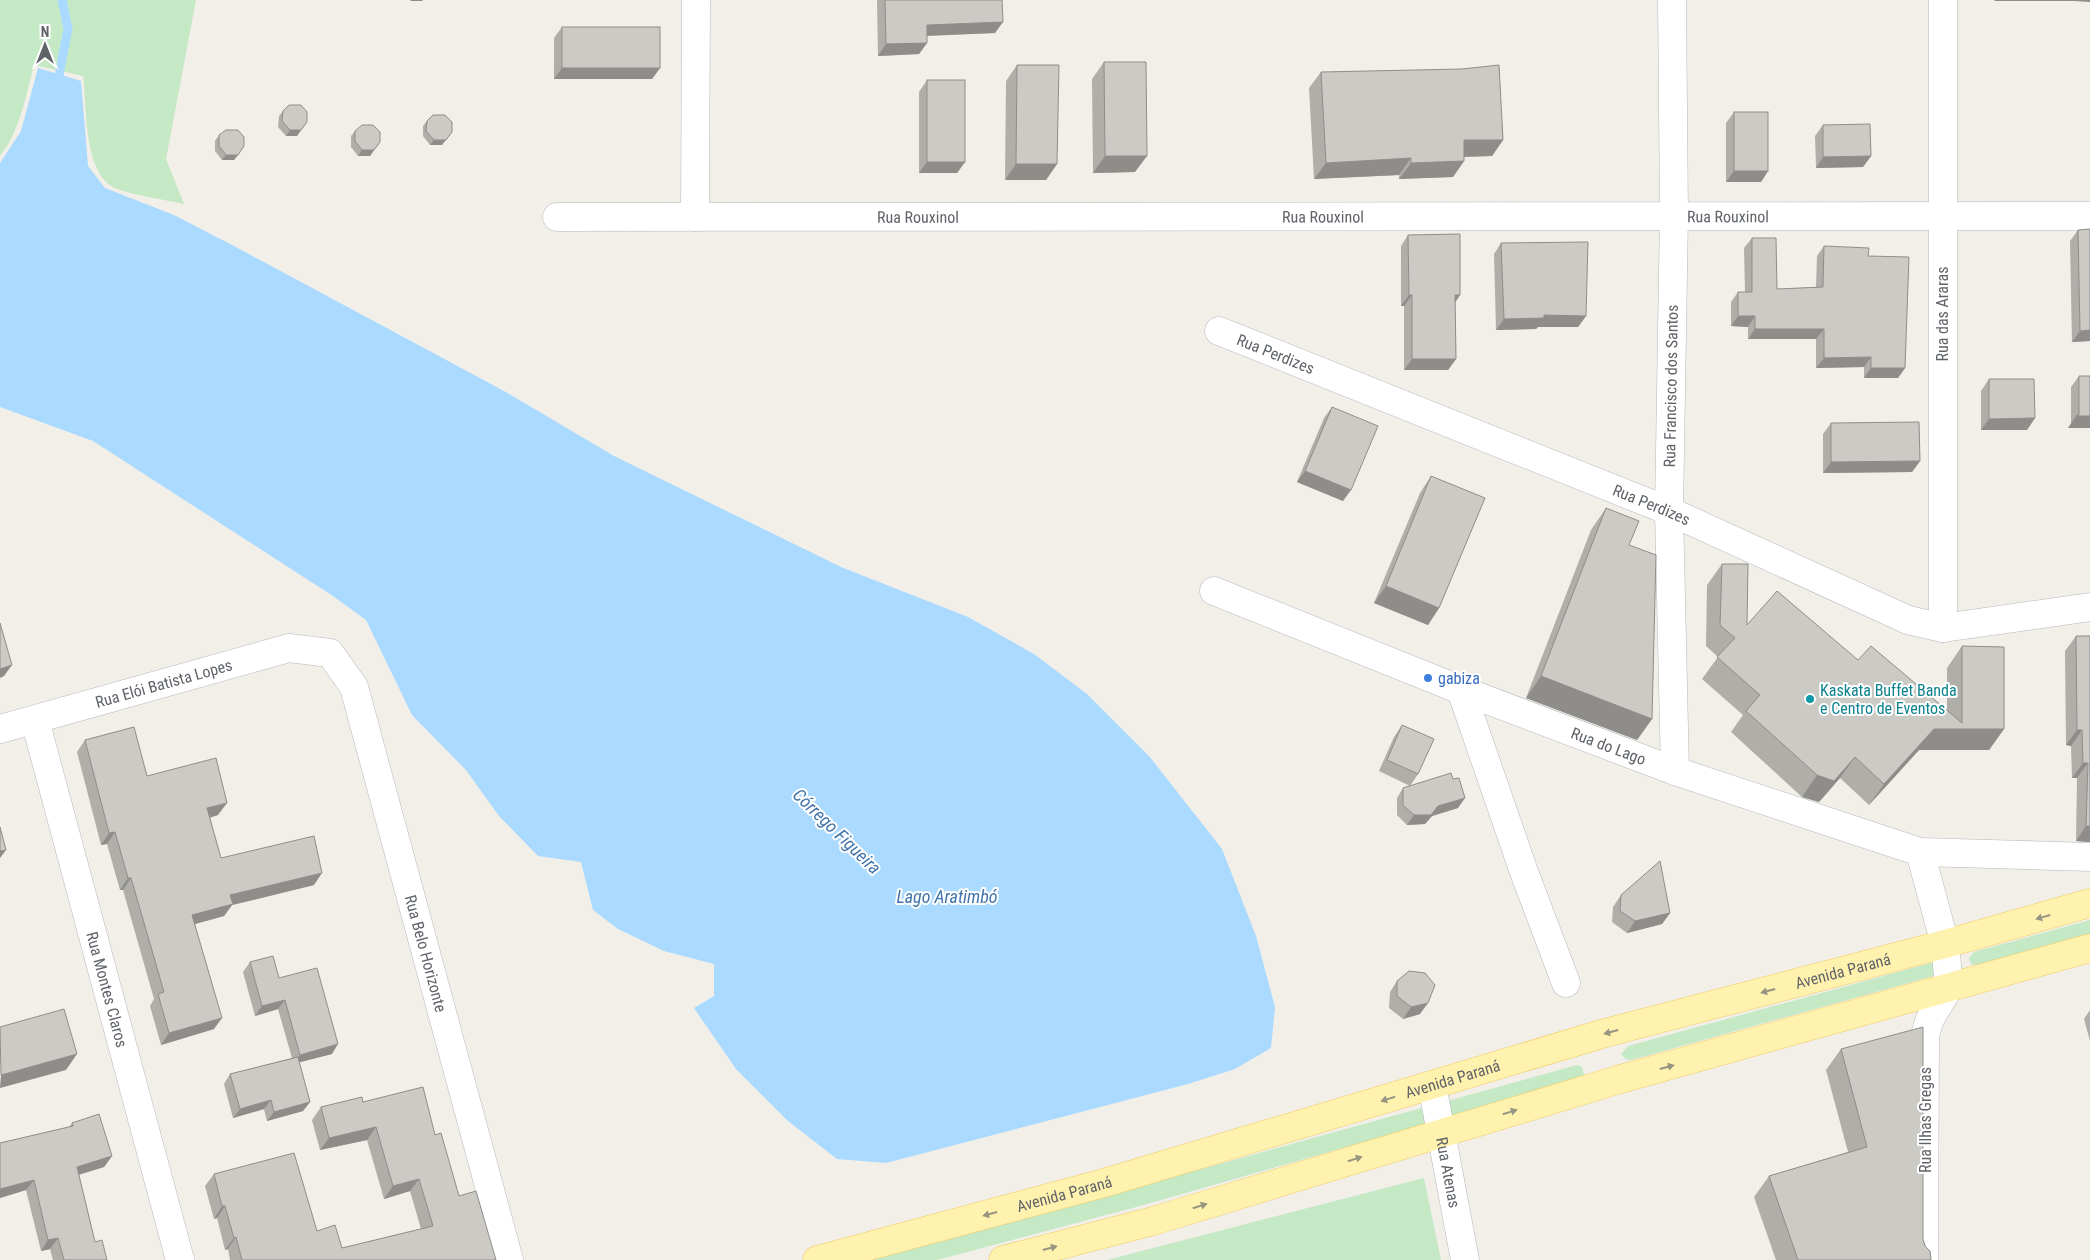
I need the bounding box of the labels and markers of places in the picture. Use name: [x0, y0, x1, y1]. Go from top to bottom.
place label: gabiza: [1438, 669, 1480, 688]
marker: gabiza: [1422, 672, 1434, 684]
place label: Kaskata Buffet Banda e Centro de Eventos: [1820, 681, 1957, 718]
marker: Kaskata Buffet Banda e Centro de Eventos: [1804, 693, 1816, 705]

